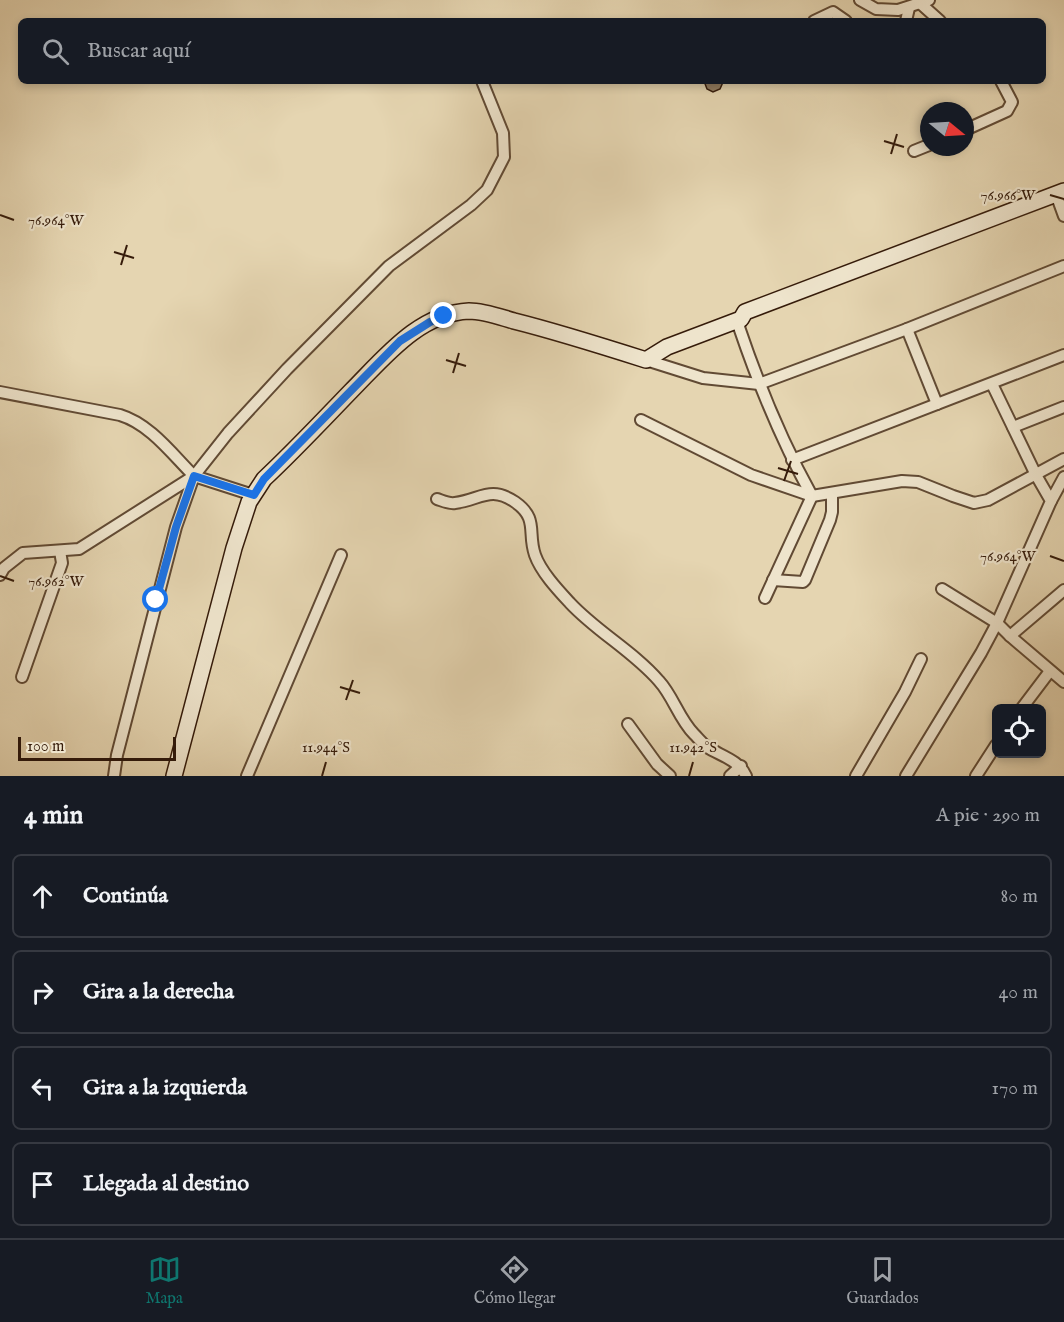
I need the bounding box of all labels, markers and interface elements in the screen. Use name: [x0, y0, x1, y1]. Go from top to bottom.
search box: [18, 18, 1046, 84]
icon: search: [39, 35, 72, 68]
text: Buscar aquí: [87, 37, 190, 65]
north arrow: [920, 102, 974, 156]
text: 76.966°W: [981, 186, 1036, 205]
text: 76.964°W: [28, 211, 85, 230]
route end: [430, 302, 456, 328]
text: 76.964°W: [980, 547, 1037, 566]
text: 76.962°W: [28, 572, 84, 591]
route start: [142, 586, 168, 612]
map controls: [992, 704, 1046, 758]
button: locate: [992, 704, 1046, 758]
scale bar: [18, 734, 176, 762]
text: 100 m: [27, 737, 64, 757]
text: 11.944°S: [302, 738, 350, 757]
text: 11.942°S: [669, 738, 717, 757]
text: 4 min: [24, 799, 83, 832]
text: A pie · 290 m: [936, 803, 1040, 828]
icon: ahead: [26, 880, 59, 913]
text: Continúa: [83, 882, 168, 910]
text: 80 m: [1001, 884, 1038, 909]
icon: right: [26, 976, 59, 1009]
text: Gira a la derecha: [83, 978, 234, 1006]
text: 40 m: [999, 980, 1038, 1005]
icon: left: [26, 1072, 59, 1105]
text: Gira a la izquierda: [83, 1074, 247, 1102]
text: 170 m: [992, 1076, 1038, 1101]
icon: arrive: [26, 1168, 59, 1201]
text: Llegada al destino: [83, 1170, 249, 1198]
tab: Mapa: [145, 1253, 183, 1309]
tab: Cómo llegar: [474, 1253, 556, 1309]
tab: Guardados: [847, 1253, 919, 1309]

